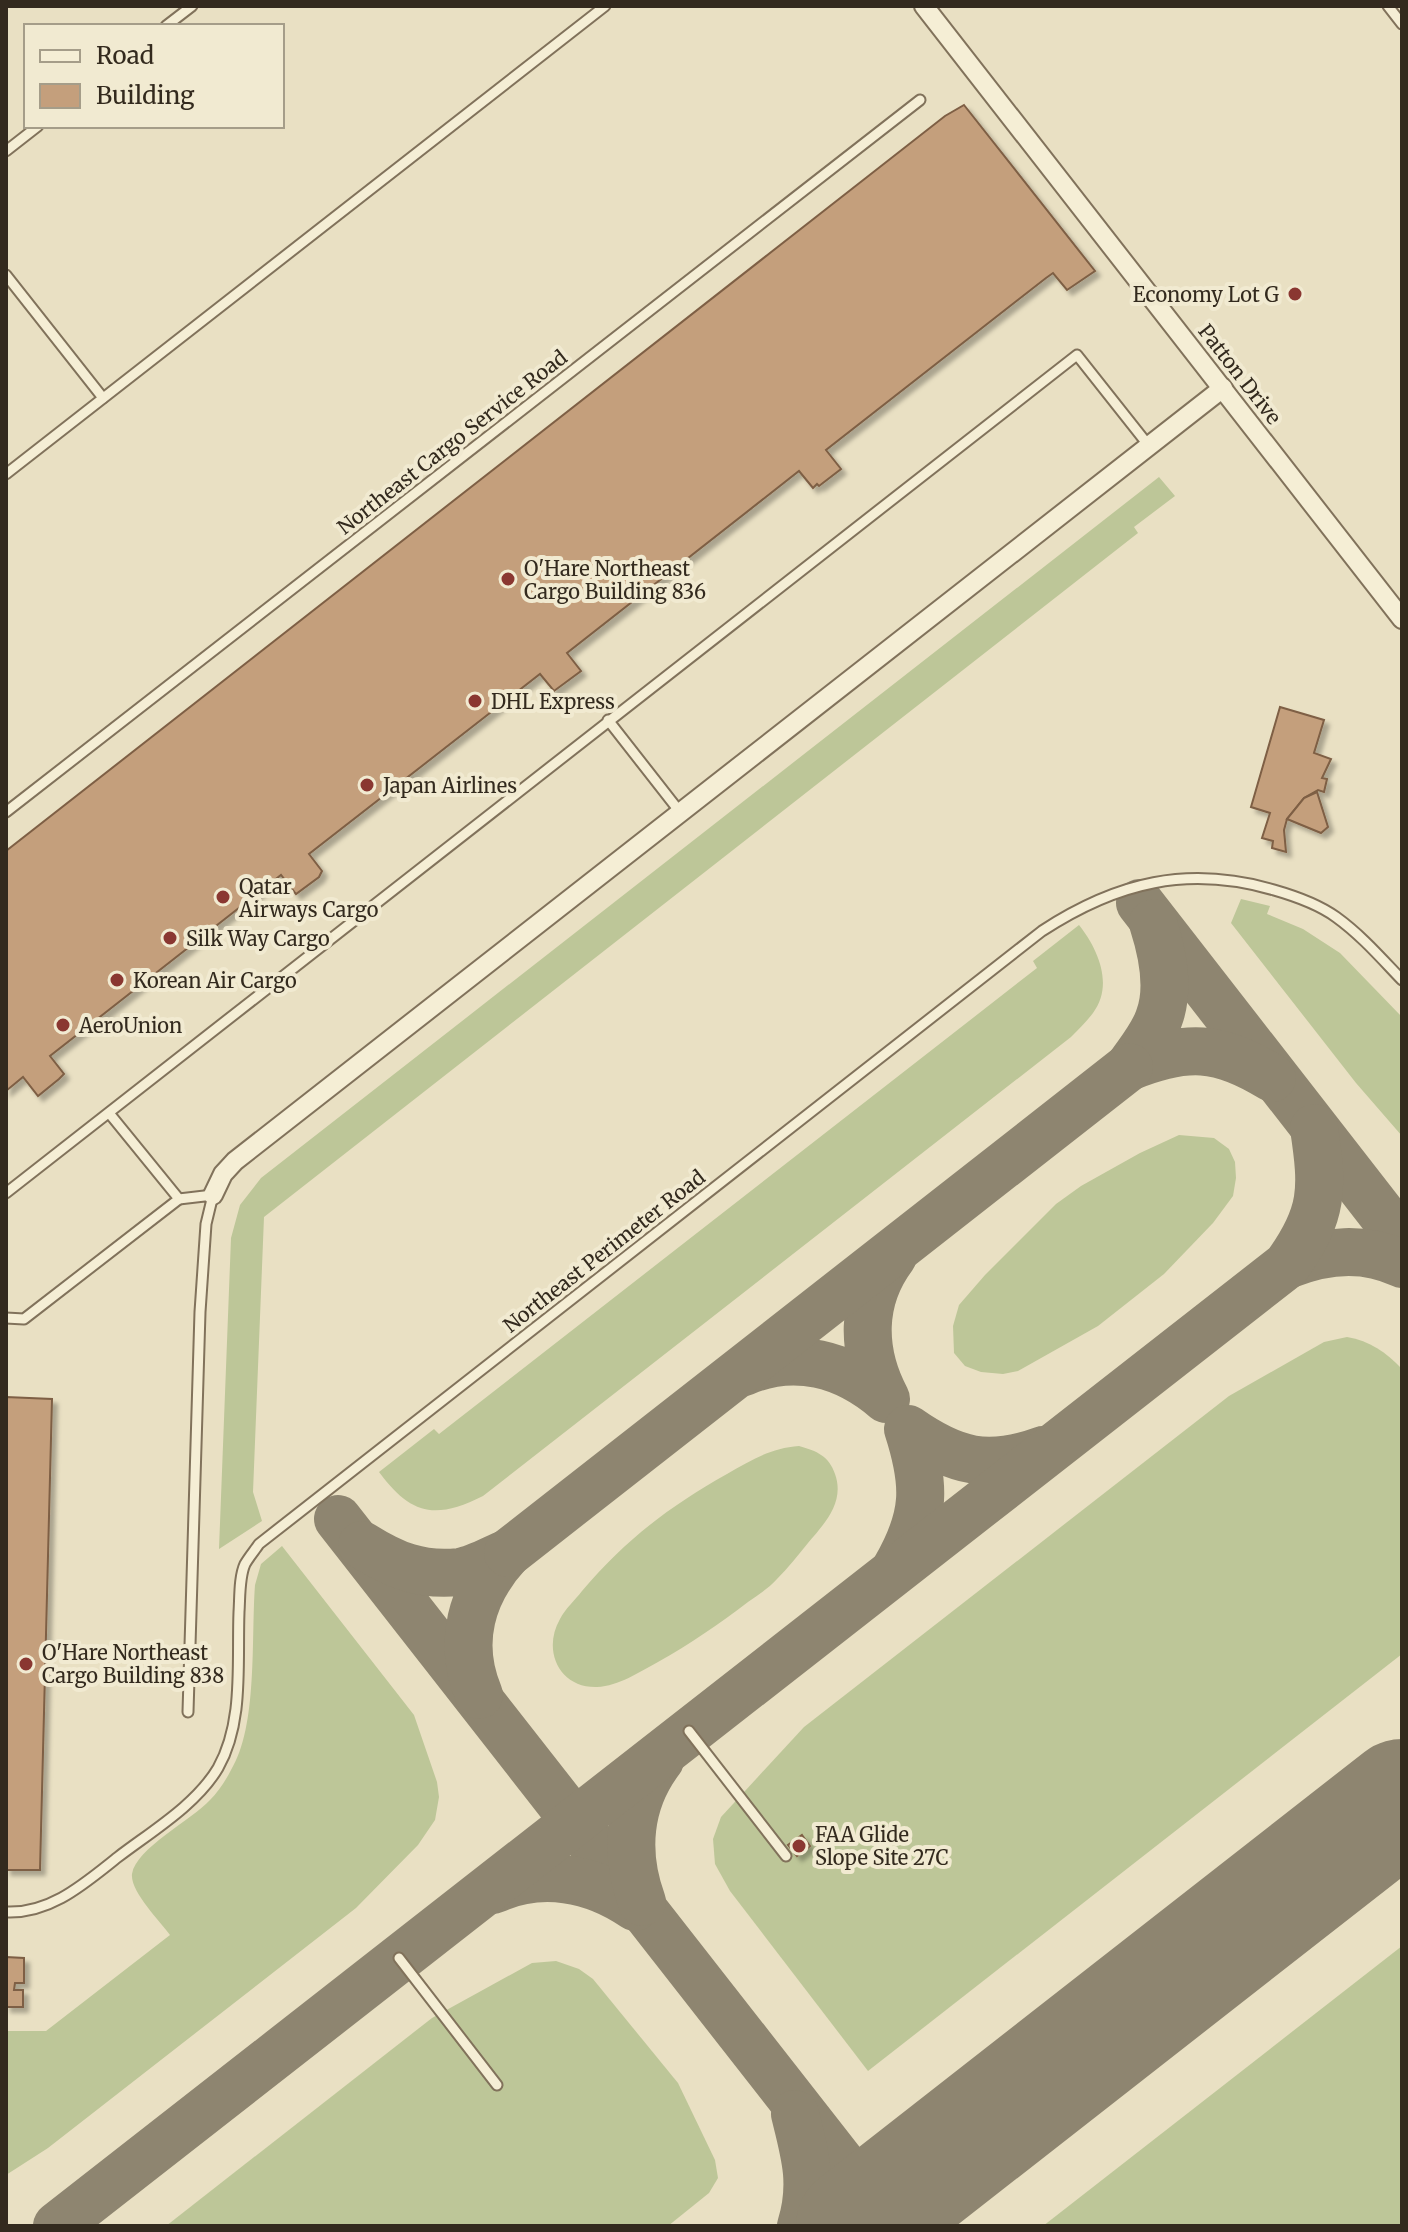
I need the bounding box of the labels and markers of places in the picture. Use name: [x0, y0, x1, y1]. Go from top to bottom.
place label: Economy Lot G: [1133, 282, 1280, 307]
marker: Economy Lot G: [1286, 285, 1304, 303]
place label: O'Hare Northeast Cargo Building 836: [524, 556, 706, 604]
marker: O'Hare Northeast Cargo Building 836: [499, 570, 517, 588]
place label: DHL Express: [491, 689, 615, 714]
marker: DHL Express: [466, 692, 484, 710]
place label: Japan Airlines: [382, 773, 517, 798]
marker: Japan Airlines: [358, 776, 376, 794]
place label: Qatar Airways Cargo: [238, 874, 379, 922]
marker: Qatar Airways Cargo: [214, 888, 232, 906]
place label: Silk Way Cargo: [186, 926, 330, 951]
marker: Silk Way Cargo: [161, 929, 179, 947]
place label: Korean Air Cargo: [133, 968, 297, 993]
marker: Korean Air Cargo: [108, 971, 126, 989]
place label: AeroUnion: [78, 1013, 182, 1038]
marker: AeroUnion: [54, 1016, 72, 1034]
place label: O'Hare Northeast Cargo Building 838: [42, 1640, 224, 1688]
marker: O'Hare Northeast Cargo Building 838: [17, 1655, 35, 1673]
place label: FAA Glide Slope Site 27C: [815, 1822, 949, 1870]
marker: FAA Glide Slope Site 27C: [790, 1837, 808, 1855]

